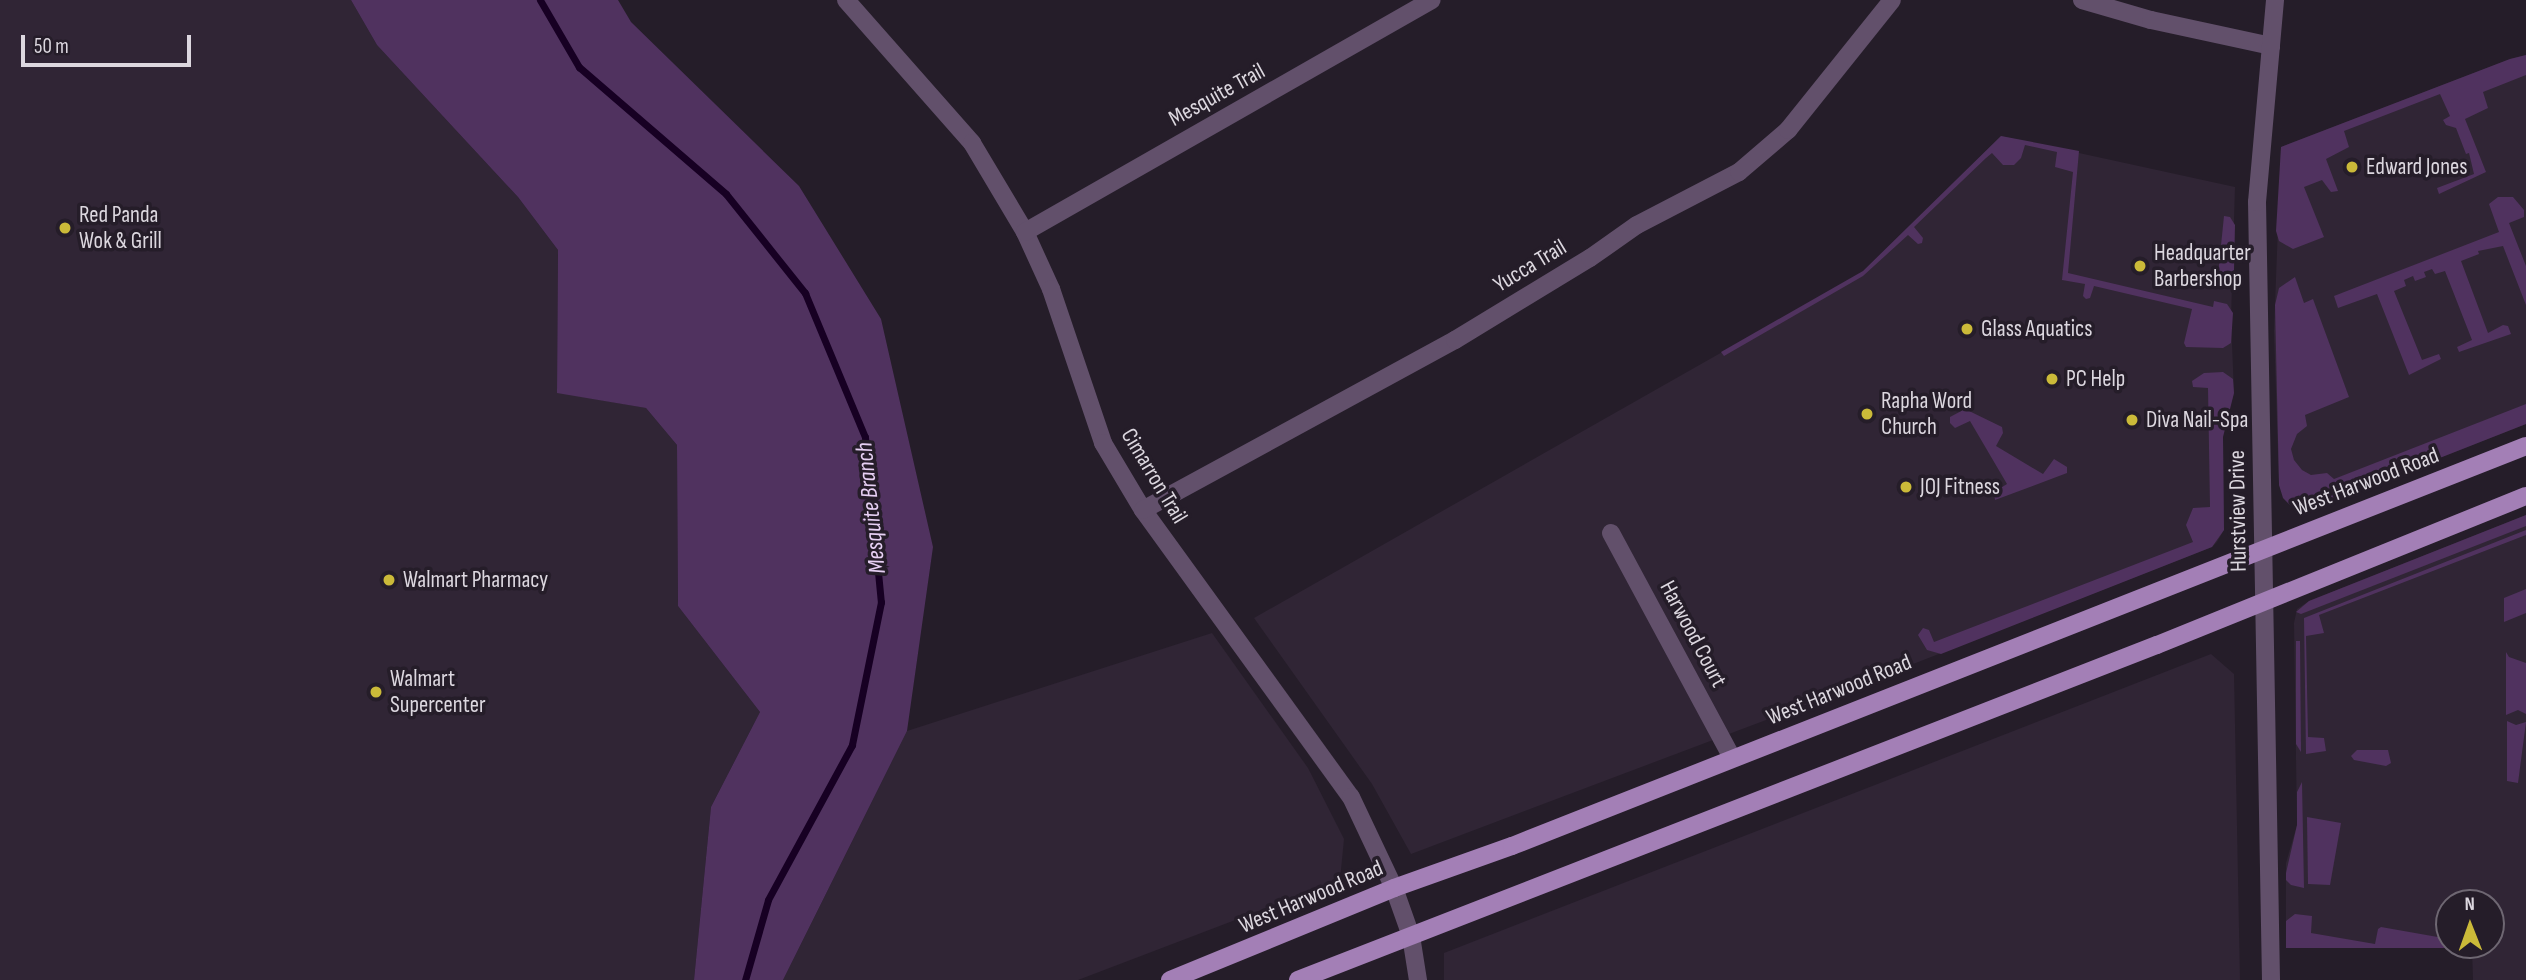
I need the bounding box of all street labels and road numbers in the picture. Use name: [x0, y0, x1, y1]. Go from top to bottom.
street label: Mesquite Trail: [1164, 57, 1270, 133]
street label: Yucca Trail: [1489, 234, 1571, 298]
street label: Cimarron Trail: [1115, 423, 1193, 529]
street label: West Harwood Road: [2289, 442, 2443, 522]
street label: Hurstview Drive: [2223, 450, 2253, 572]
street label: Harwood Court: [1653, 576, 1733, 692]
street label: West Harwood Road: [1763, 648, 1915, 732]
street label: West Harwood Road: [1235, 854, 1387, 940]

